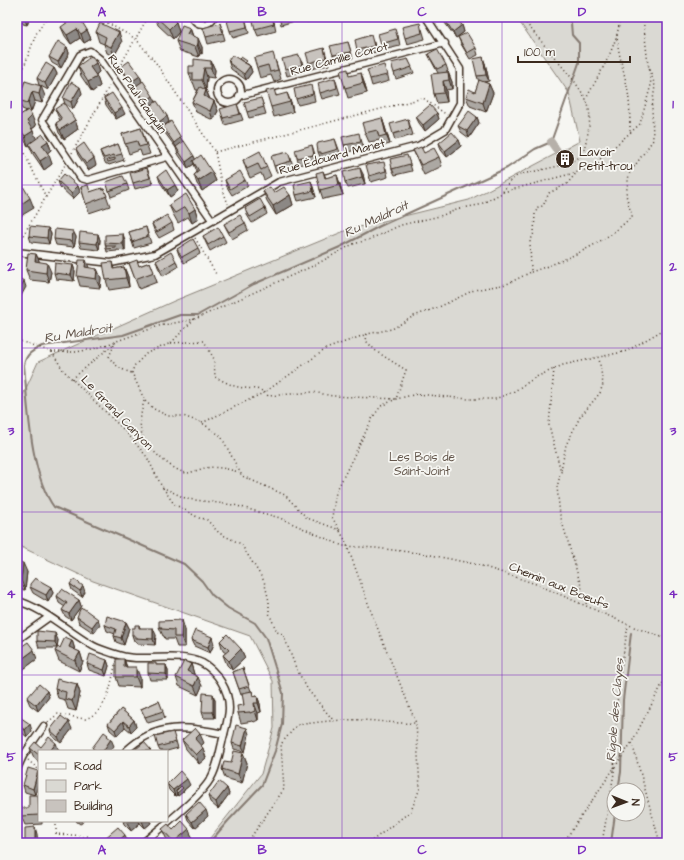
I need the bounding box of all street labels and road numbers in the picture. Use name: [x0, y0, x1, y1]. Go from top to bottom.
street label: Rue Camille Corot: [288, 38, 390, 80]
street label: Rue Paul Gauguin: [103, 51, 171, 138]
street label: Rue Édouard Manet: [277, 135, 387, 179]
street label: Le Grand Canyon: [76, 372, 157, 455]
street label: Chemin aux Boeufs: [506, 558, 612, 614]

